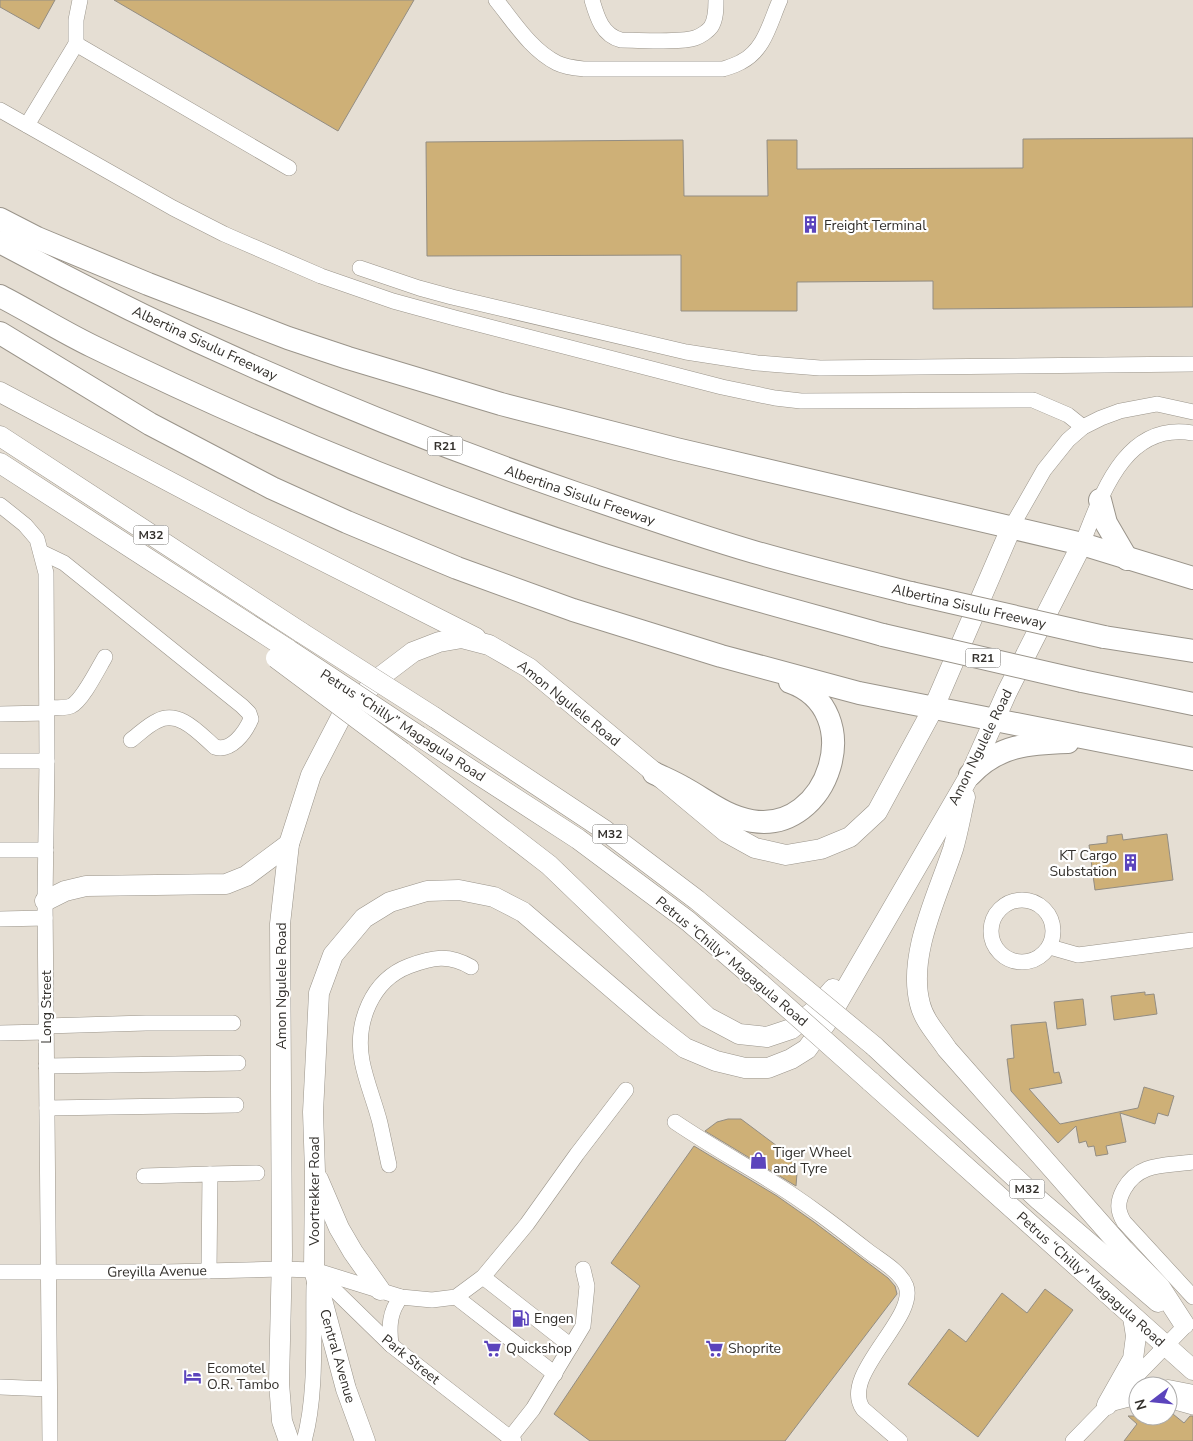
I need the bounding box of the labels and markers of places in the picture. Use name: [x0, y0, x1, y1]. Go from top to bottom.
building icon: Freight Terminal: [800, 215, 820, 235]
place label: Freight Terminal: [824, 216, 927, 235]
place label: KT Cargo Substation: [1050, 846, 1117, 881]
building icon: KT Cargo Substation: [1121, 853, 1141, 873]
place label: Tiger Wheel and Tyre: [773, 1143, 852, 1178]
shop icon: Tiger Wheel and Tyre: [749, 1150, 769, 1170]
fuel station icon: Engen: [510, 1308, 530, 1328]
place label: Engen: [534, 1309, 574, 1328]
supermarket icon: Quickshop: [482, 1338, 502, 1358]
supermarket icon: Shoprite: [704, 1338, 724, 1358]
place label: Quickshop: [506, 1339, 572, 1358]
place label: Shoprite: [728, 1339, 781, 1358]
place label: Ecomotel O.R. Tambo: [207, 1359, 280, 1394]
hotel icon: Ecomotel O.R. Tambo: [183, 1366, 203, 1386]

